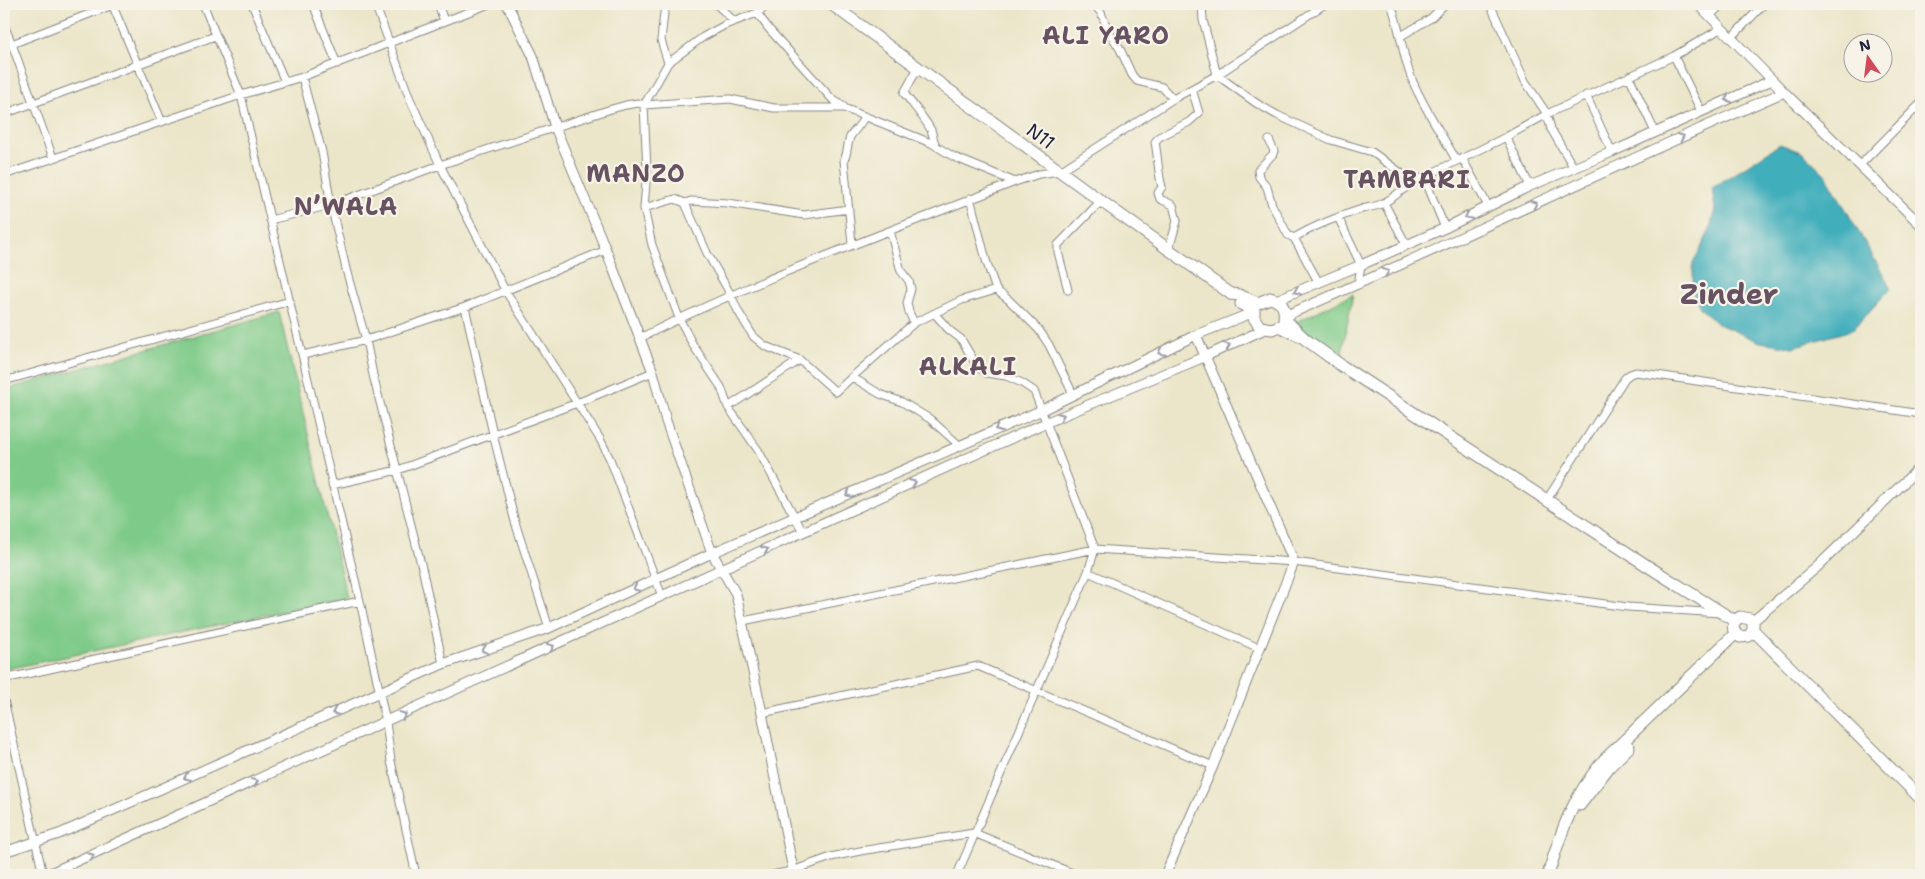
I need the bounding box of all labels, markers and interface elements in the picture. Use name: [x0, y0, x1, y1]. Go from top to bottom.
district label: ALI YARO: [1042, 20, 1170, 52]
north arrow: [1842, 32, 1892, 82]
text: N: [1857, 35, 1872, 55]
one-way arrow: [1724, 93, 1733, 104]
street label: N11: [1021, 118, 1060, 155]
one-way arrow: [1676, 132, 1685, 143]
district label: MANZO: [586, 158, 686, 190]
district label: TAMBARI: [1343, 164, 1471, 196]
district label: N’WALA: [294, 191, 398, 223]
one-way arrow: [1529, 200, 1538, 211]
one-way arrow: [1464, 210, 1473, 220]
one-way arrow: [1381, 268, 1390, 278]
district label: Zinder: [1680, 274, 1778, 313]
one-way arrow: [1293, 285, 1302, 295]
one-way arrow: [1222, 341, 1231, 352]
one-way arrow: [1157, 346, 1166, 356]
district label: ALKALI: [919, 351, 1017, 383]
one-way arrow: [1056, 412, 1065, 423]
one-way arrow: [994, 422, 1003, 433]
one-way arrow: [908, 478, 917, 489]
one-way arrow: [845, 488, 854, 498]
one-way arrow: [760, 545, 769, 556]
one-way arrow: [632, 582, 641, 593]
one-way arrow: [546, 643, 555, 653]
one-way arrow: [482, 644, 490, 654]
one-way arrow: [331, 705, 340, 716]
one-way arrow: [398, 710, 407, 721]
one-way arrow: [183, 771, 192, 782]
one-way arrow: [250, 777, 259, 788]
one-way arrow: [86, 852, 95, 862]

